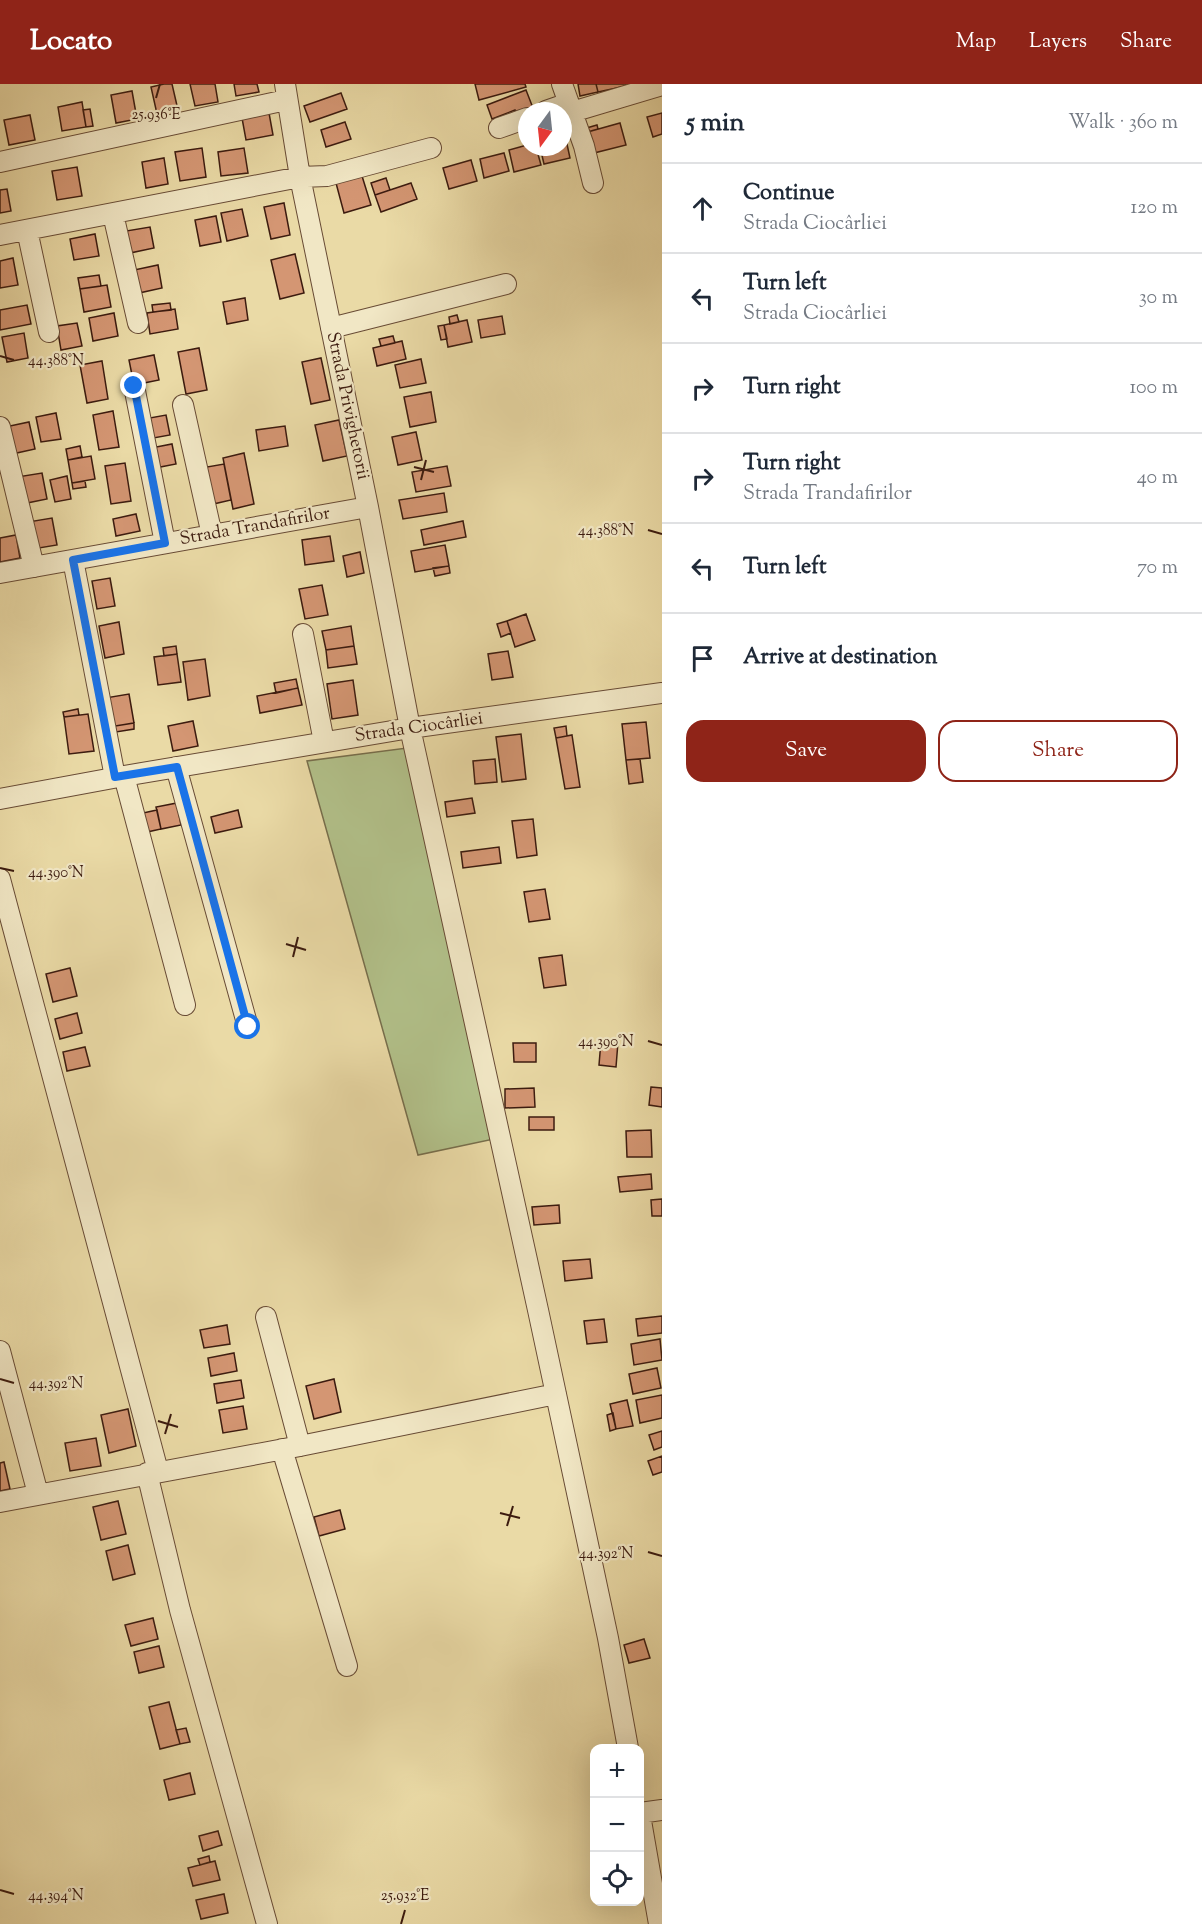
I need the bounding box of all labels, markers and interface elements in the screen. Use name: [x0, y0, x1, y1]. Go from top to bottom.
text: Locato: [30, 22, 112, 62]
text: Map: [956, 27, 996, 57]
text: Layers: [1029, 27, 1087, 57]
text: Share: [1120, 27, 1172, 57]
north arrow: [518, 102, 572, 156]
text: 25.936°E: [131, 105, 181, 126]
text: 5 min: [686, 105, 745, 142]
text: Walk · 360 m: [1068, 109, 1178, 138]
text: Continue: [743, 178, 834, 210]
icon: ahead: [686, 192, 719, 225]
text: 120 m: [1130, 194, 1178, 223]
text: Strada Ciocârliei: [743, 210, 887, 239]
text: Turn left: [743, 268, 826, 300]
icon: left: [686, 282, 719, 315]
text: 30 m: [1139, 284, 1178, 313]
text: Strada Ciocârliei: [743, 300, 887, 329]
street label: Strada Privighetorii: [319, 330, 375, 482]
text: 44.388°N: [28, 351, 84, 372]
route end: [120, 372, 146, 398]
icon: right: [686, 372, 719, 405]
text: Turn right: [743, 372, 840, 404]
text: 100 m: [1129, 374, 1178, 403]
text: Turn right: [743, 448, 840, 480]
icon: right: [686, 462, 719, 495]
text: 40 m: [1137, 464, 1178, 493]
text: Strada Trandafirilor: [743, 480, 912, 509]
street label: Strada Trandafirilor: [178, 501, 332, 553]
text: 44.388°N: [578, 521, 634, 542]
icon: left: [686, 552, 719, 585]
text: Turn left: [743, 552, 826, 584]
text: 70 m: [1137, 554, 1178, 583]
icon: arrive: [686, 642, 719, 675]
text: Arrive at destination: [743, 642, 938, 674]
street label: Strada Ciocârliei: [353, 706, 485, 750]
button: Save: [686, 720, 926, 782]
button: Share: [938, 720, 1178, 782]
text: 44.390°N: [28, 863, 84, 884]
route start: [234, 1013, 260, 1039]
text: 44.390°N: [578, 1032, 634, 1053]
text: 44.392°N: [29, 1374, 83, 1395]
text: 44.392°N: [579, 1544, 633, 1565]
map controls: [590, 1744, 644, 1906]
button: +: [590, 1744, 644, 1798]
button: −: [590, 1798, 644, 1852]
button: locate: [590, 1852, 644, 1906]
text: 44.394°N: [28, 1886, 84, 1907]
text: 25.932°E: [381, 1886, 429, 1907]

